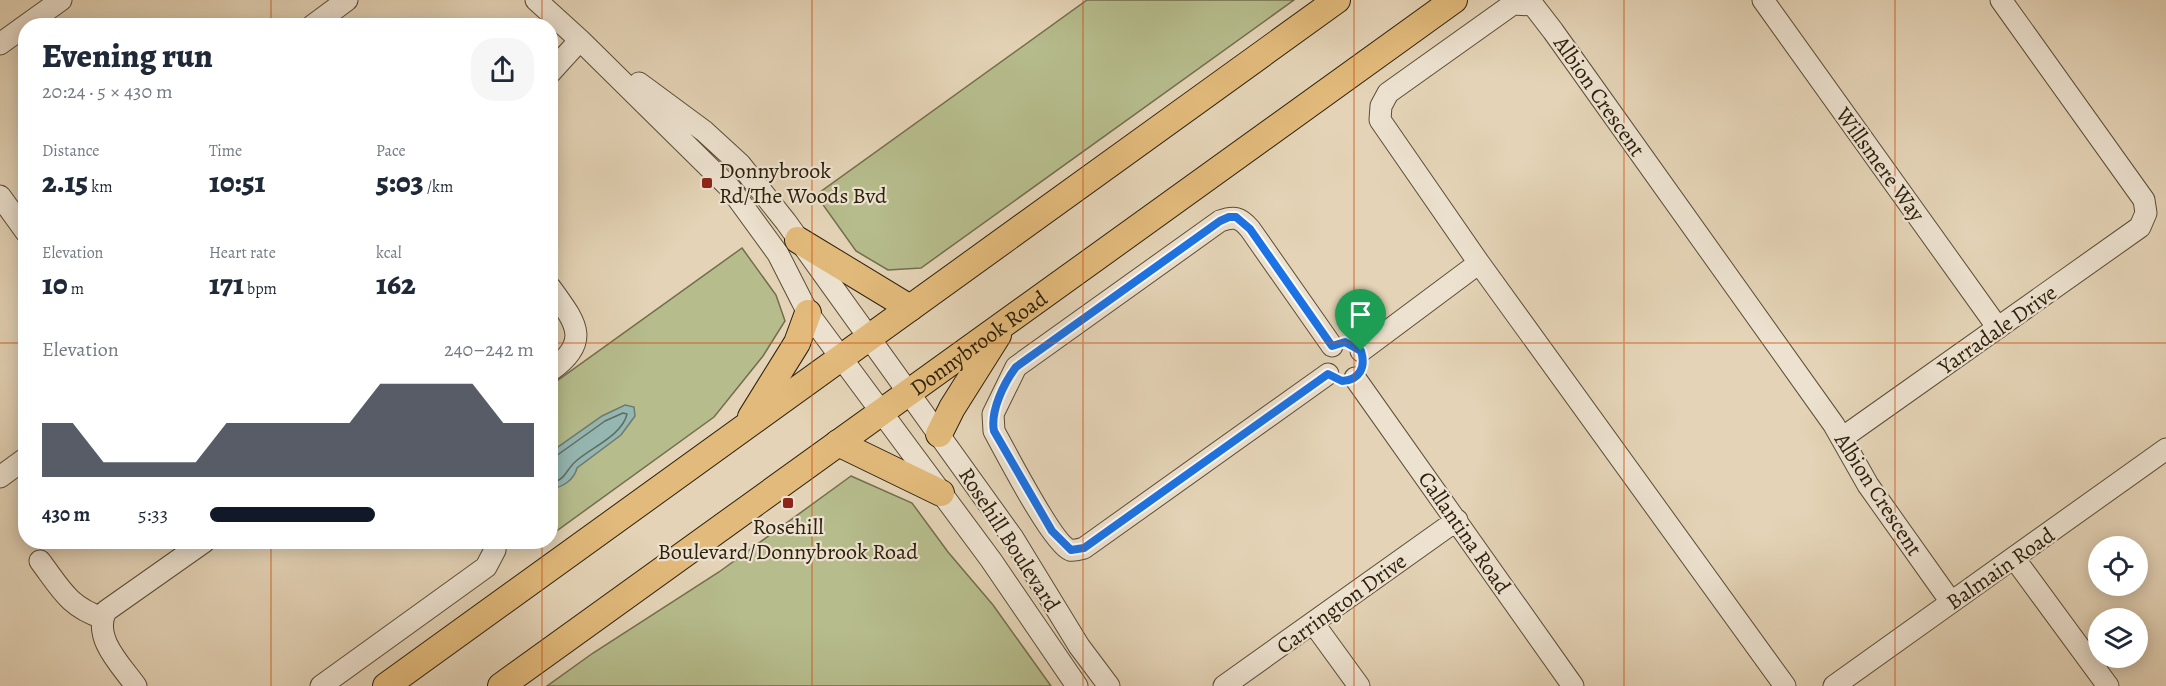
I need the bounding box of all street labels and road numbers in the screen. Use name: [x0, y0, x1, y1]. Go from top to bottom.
street label: Albion Crescent: [1546, 29, 1652, 163]
street label: Willsmere Way: [1828, 101, 1932, 228]
street label: Yarradale Drive: [1931, 278, 2063, 382]
street label: Donnybrook Road: [904, 284, 1054, 403]
street label: Albion Crescent: [1827, 426, 1929, 562]
street label: Rosehill Boulevard: [951, 462, 1067, 618]
street label: Callantina Road: [1411, 465, 1518, 600]
street label: Balmain Road: [1940, 520, 2061, 617]
street label: Carrington Drive: [1270, 546, 1413, 661]

